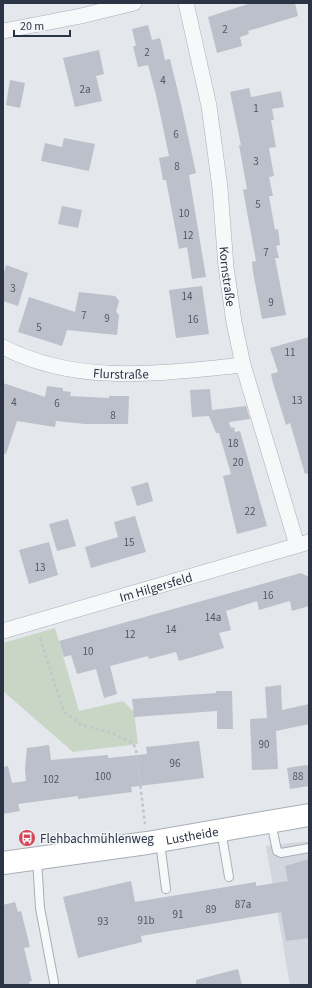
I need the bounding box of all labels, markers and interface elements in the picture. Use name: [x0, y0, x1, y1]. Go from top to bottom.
scale bar: [14, 12, 70, 38]
text: 20 m: [20, 18, 44, 35]
house number: 2: [222, 22, 228, 37]
house number: 2: [144, 45, 150, 60]
house number: 4: [160, 73, 166, 88]
house number: 2a: [79, 82, 91, 97]
house number: 1: [253, 101, 259, 116]
house number: 6: [173, 127, 179, 142]
house number: 3: [253, 154, 259, 169]
house number: 8: [174, 159, 180, 174]
house number: 5: [255, 197, 261, 212]
house number: 10: [179, 206, 189, 221]
house number: 12: [183, 228, 193, 243]
house number: 7: [263, 245, 269, 260]
street label: Kornstraße: [214, 246, 240, 308]
house number: 3: [10, 281, 16, 296]
house number: 14: [182, 289, 193, 304]
house number: 9: [268, 295, 274, 310]
house number: 7: [81, 308, 87, 323]
house number: 9: [104, 311, 110, 326]
house number: 16: [188, 312, 199, 327]
house number: 5: [36, 320, 42, 335]
house number: 11: [285, 345, 295, 360]
street label: Flurstraße: [92, 364, 149, 384]
house number: 13: [292, 393, 302, 408]
house number: 4: [11, 395, 17, 410]
house number: 6: [54, 396, 60, 411]
house number: 8: [110, 408, 116, 423]
house number: 18: [228, 436, 239, 451]
house number: 20: [233, 455, 243, 470]
house number: 22: [245, 504, 255, 519]
house number: 15: [124, 535, 134, 550]
house number: 13: [35, 560, 45, 575]
street label: Im Hilgersfeld: [117, 568, 195, 607]
house number: 16: [263, 588, 274, 603]
house number: 14a: [205, 610, 221, 625]
house number: 14: [166, 622, 177, 637]
house number: 12: [125, 627, 135, 642]
house number: 10: [83, 644, 93, 659]
house number: 90: [259, 737, 269, 752]
house number: 96: [170, 756, 181, 771]
house number: 100: [95, 769, 111, 784]
house number: 88: [293, 769, 304, 784]
house number: 102: [43, 772, 59, 787]
street label: Lustheide: [164, 823, 220, 850]
bus stop icon: Flehbachmühlenweg: [17, 828, 37, 848]
place label: Flehbachmühlenweg: [40, 830, 154, 848]
house number: 87a: [235, 897, 251, 912]
house number: 89: [206, 902, 216, 917]
house number: 91: [173, 907, 183, 922]
house number: 91b: [137, 913, 155, 928]
house number: 93: [98, 914, 108, 929]

